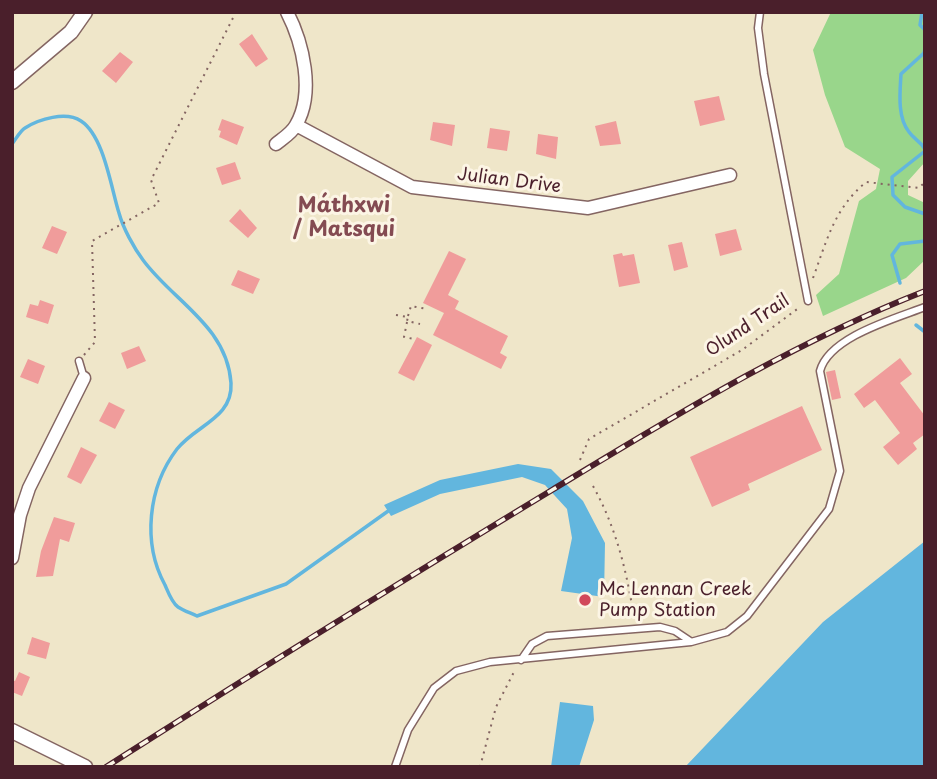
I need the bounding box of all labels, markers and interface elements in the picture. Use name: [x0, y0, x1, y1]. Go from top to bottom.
street label: Julian Drive: [456, 164, 562, 198]
district label: Máthxwi / Matsqui: [293, 193, 395, 243]
street label: Olund Trail: [702, 290, 794, 362]
place label: Mc Lennan Creek Pump Station: [599, 579, 752, 622]
marker: Mc Lennan Creek Pump Station: [577, 592, 593, 608]

